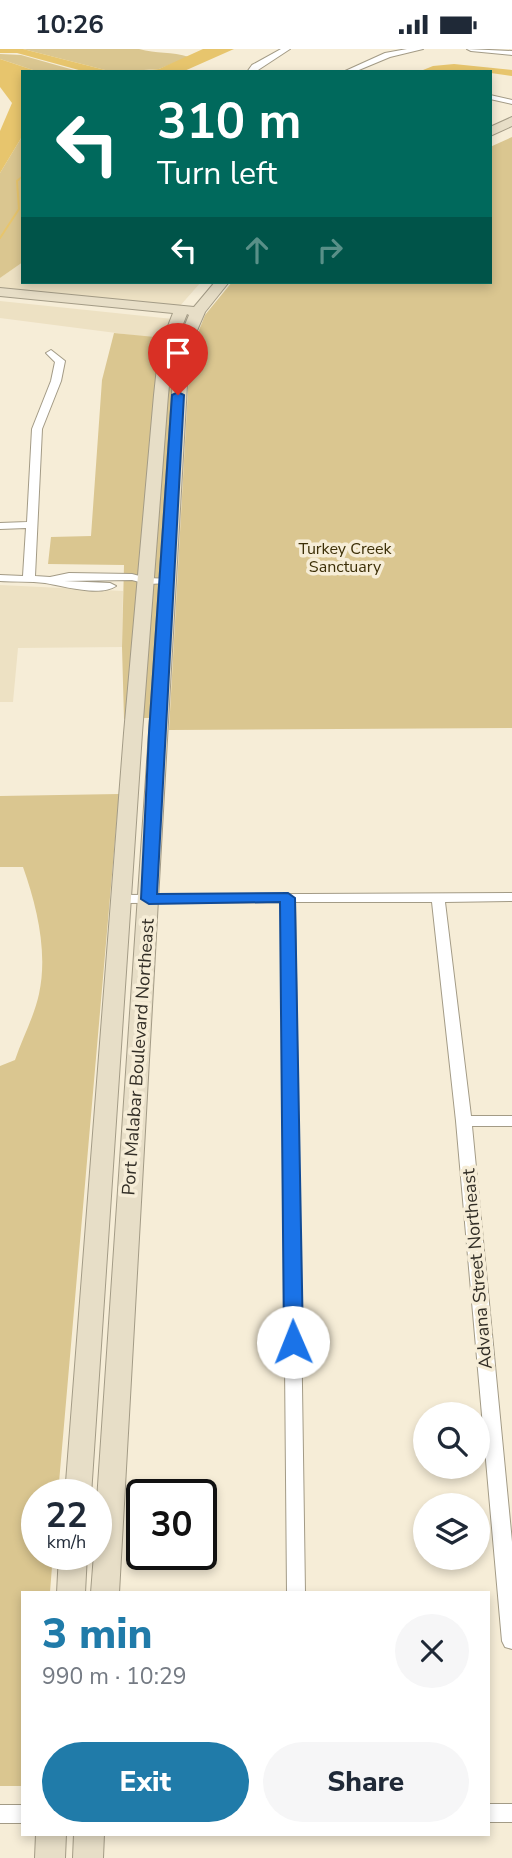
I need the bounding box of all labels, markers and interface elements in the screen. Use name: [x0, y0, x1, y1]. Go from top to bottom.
text: 10:26: [35, 7, 104, 42]
text: 310 m: [157, 88, 301, 155]
icon: left: [42, 98, 133, 189]
text: Turn left: [157, 152, 277, 195]
icon: left: [165, 231, 203, 269]
icon: ahead: [238, 231, 276, 269]
icon: right: [311, 231, 349, 269]
pin: [148, 323, 208, 395]
icon: arrive: [159, 334, 197, 372]
park label: Turkey Creek Sanctuary: [298, 538, 393, 578]
street label: Port Malabar Boulevard Northeast: [116, 917, 160, 1196]
street label: Advana Street Northeast: [456, 1167, 498, 1370]
position arrow: [256, 1305, 330, 1379]
map controls: [413, 1402, 490, 1570]
button: search: [413, 1402, 490, 1479]
speed limit sign: 30: [126, 1479, 217, 1570]
text: 22: [45, 1492, 88, 1539]
button: layers: [413, 1493, 490, 1570]
text: km/h: [47, 1530, 86, 1554]
text: 3 min: [42, 1606, 152, 1663]
button: close: [395, 1614, 469, 1688]
text: 990 m · 10:29: [42, 1661, 187, 1692]
button: Exit: [42, 1742, 249, 1822]
button: Share: [263, 1742, 469, 1822]

